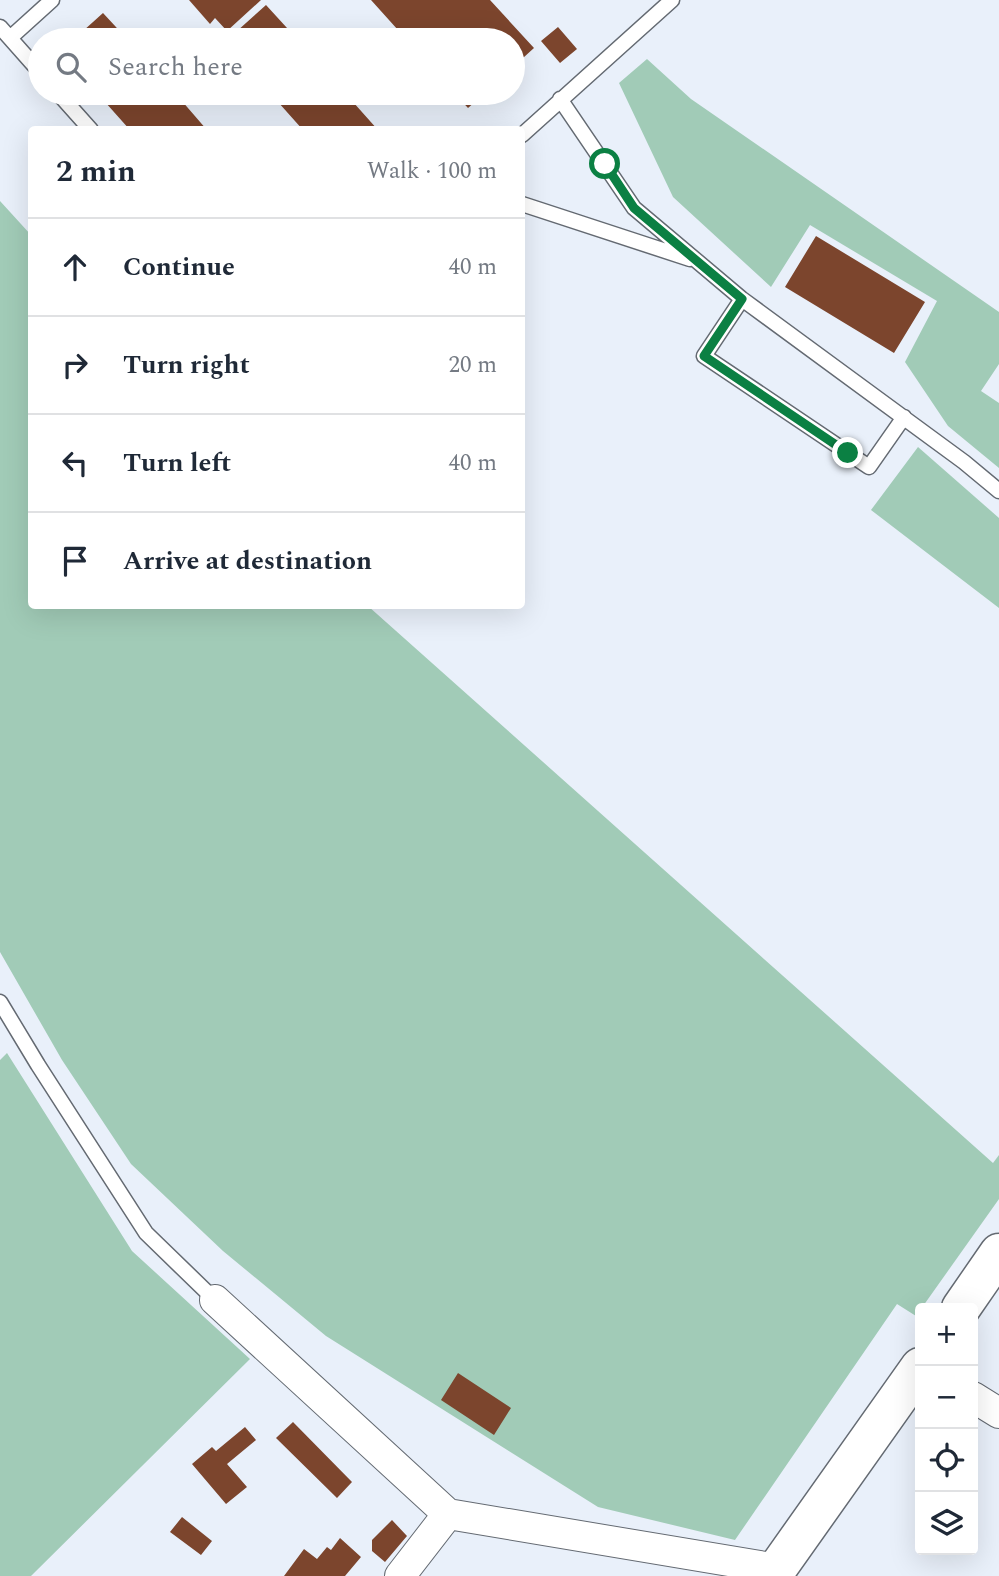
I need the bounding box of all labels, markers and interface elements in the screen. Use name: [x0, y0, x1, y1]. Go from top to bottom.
search box: [28, 28, 525, 105]
text: Search here: [108, 47, 243, 87]
icon: search: [52, 48, 90, 86]
route start: [589, 148, 620, 179]
text: 2 min: [56, 149, 136, 195]
text: Walk · 100 m: [367, 154, 497, 189]
text: Continue: [123, 247, 235, 287]
icon: ahead: [56, 248, 94, 286]
text: 40 m: [448, 250, 497, 285]
text: Turn right: [123, 345, 250, 385]
icon: right: [56, 346, 94, 384]
text: 20 m: [448, 348, 497, 383]
route end: [832, 437, 863, 468]
text: Turn left: [123, 443, 231, 483]
icon: left: [56, 444, 94, 482]
text: 40 m: [448, 446, 497, 481]
text: Arrive at destination: [123, 541, 372, 581]
icon: arrive: [56, 542, 94, 580]
map controls: [915, 1303, 978, 1555]
button: +: [915, 1303, 978, 1366]
button: −: [915, 1366, 978, 1429]
button: locate: [915, 1429, 978, 1492]
button: layers: [915, 1492, 978, 1555]

